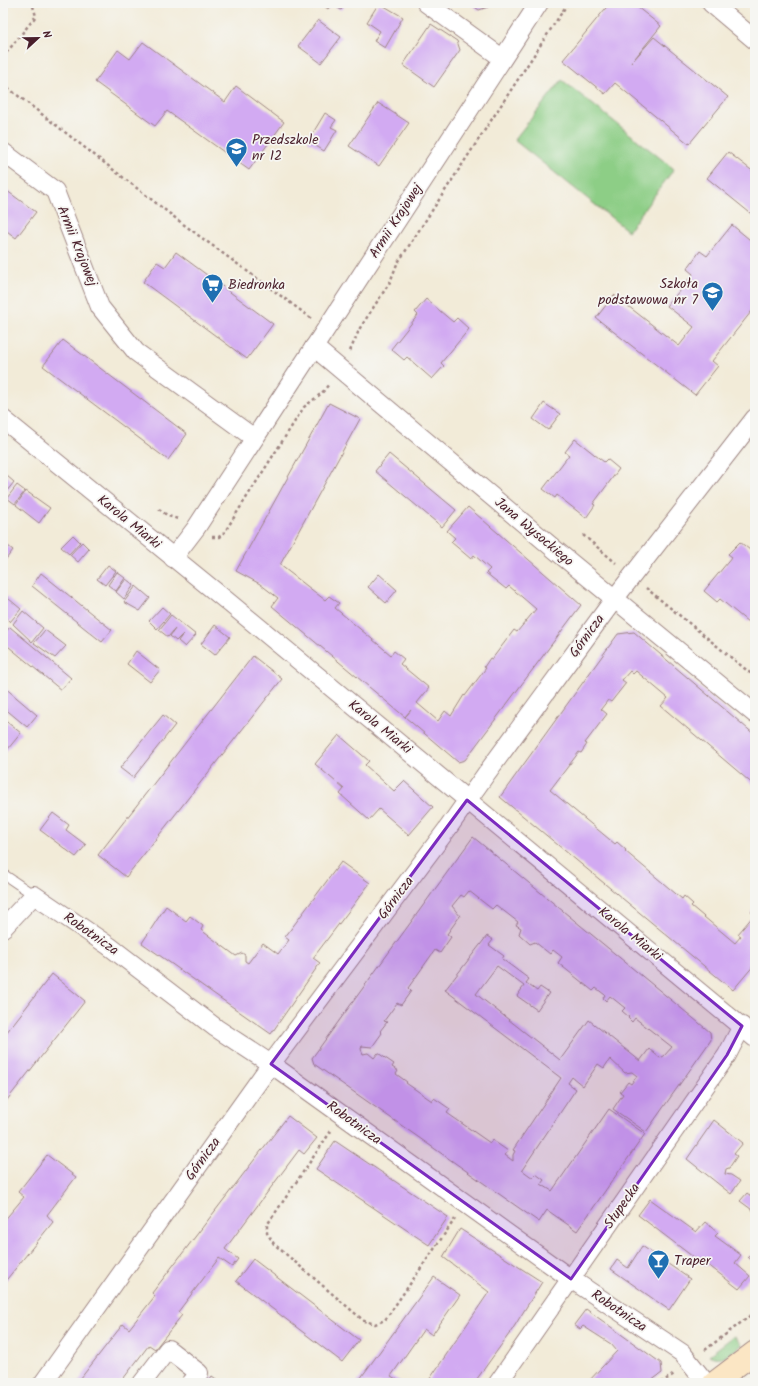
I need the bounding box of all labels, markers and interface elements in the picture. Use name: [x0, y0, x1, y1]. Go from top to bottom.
north arrow: [18, 18, 58, 58]
text: N: [37, 28, 56, 41]
place label: Przedszkole nr 12: [252, 129, 319, 167]
school or university icon: Przedszkole nr 12: [224, 135, 250, 168]
street label: Armii Krajowej: [364, 179, 429, 263]
street label: Armii Krajowej: [51, 202, 103, 290]
supermarket icon: Biedronka: [199, 272, 225, 305]
place label: Szkoła podstawowa nr 7: [598, 273, 699, 311]
place label: Biedronka: [228, 274, 285, 296]
school or university icon: Szkoła podstawowa nr 7: [700, 279, 726, 312]
street label: Karola Miarki: [92, 489, 166, 555]
street label: Jana Wysockiego: [489, 492, 579, 572]
street label: Górnicza: [564, 610, 610, 662]
street label: Karola Miarki: [343, 694, 417, 760]
street label: Górnicza: [372, 872, 420, 924]
street label: Karola Miarki: [593, 901, 667, 967]
street label: Robotnicza: [59, 907, 123, 961]
street label: Robotnicza: [322, 1095, 386, 1151]
street label: Górnicza: [180, 1133, 226, 1185]
street label: Słupecka: [598, 1179, 646, 1233]
bar icon: Traper: [645, 1248, 671, 1281]
place label: Traper: [674, 1250, 712, 1272]
street label: Robotnicza: [587, 1284, 651, 1338]

